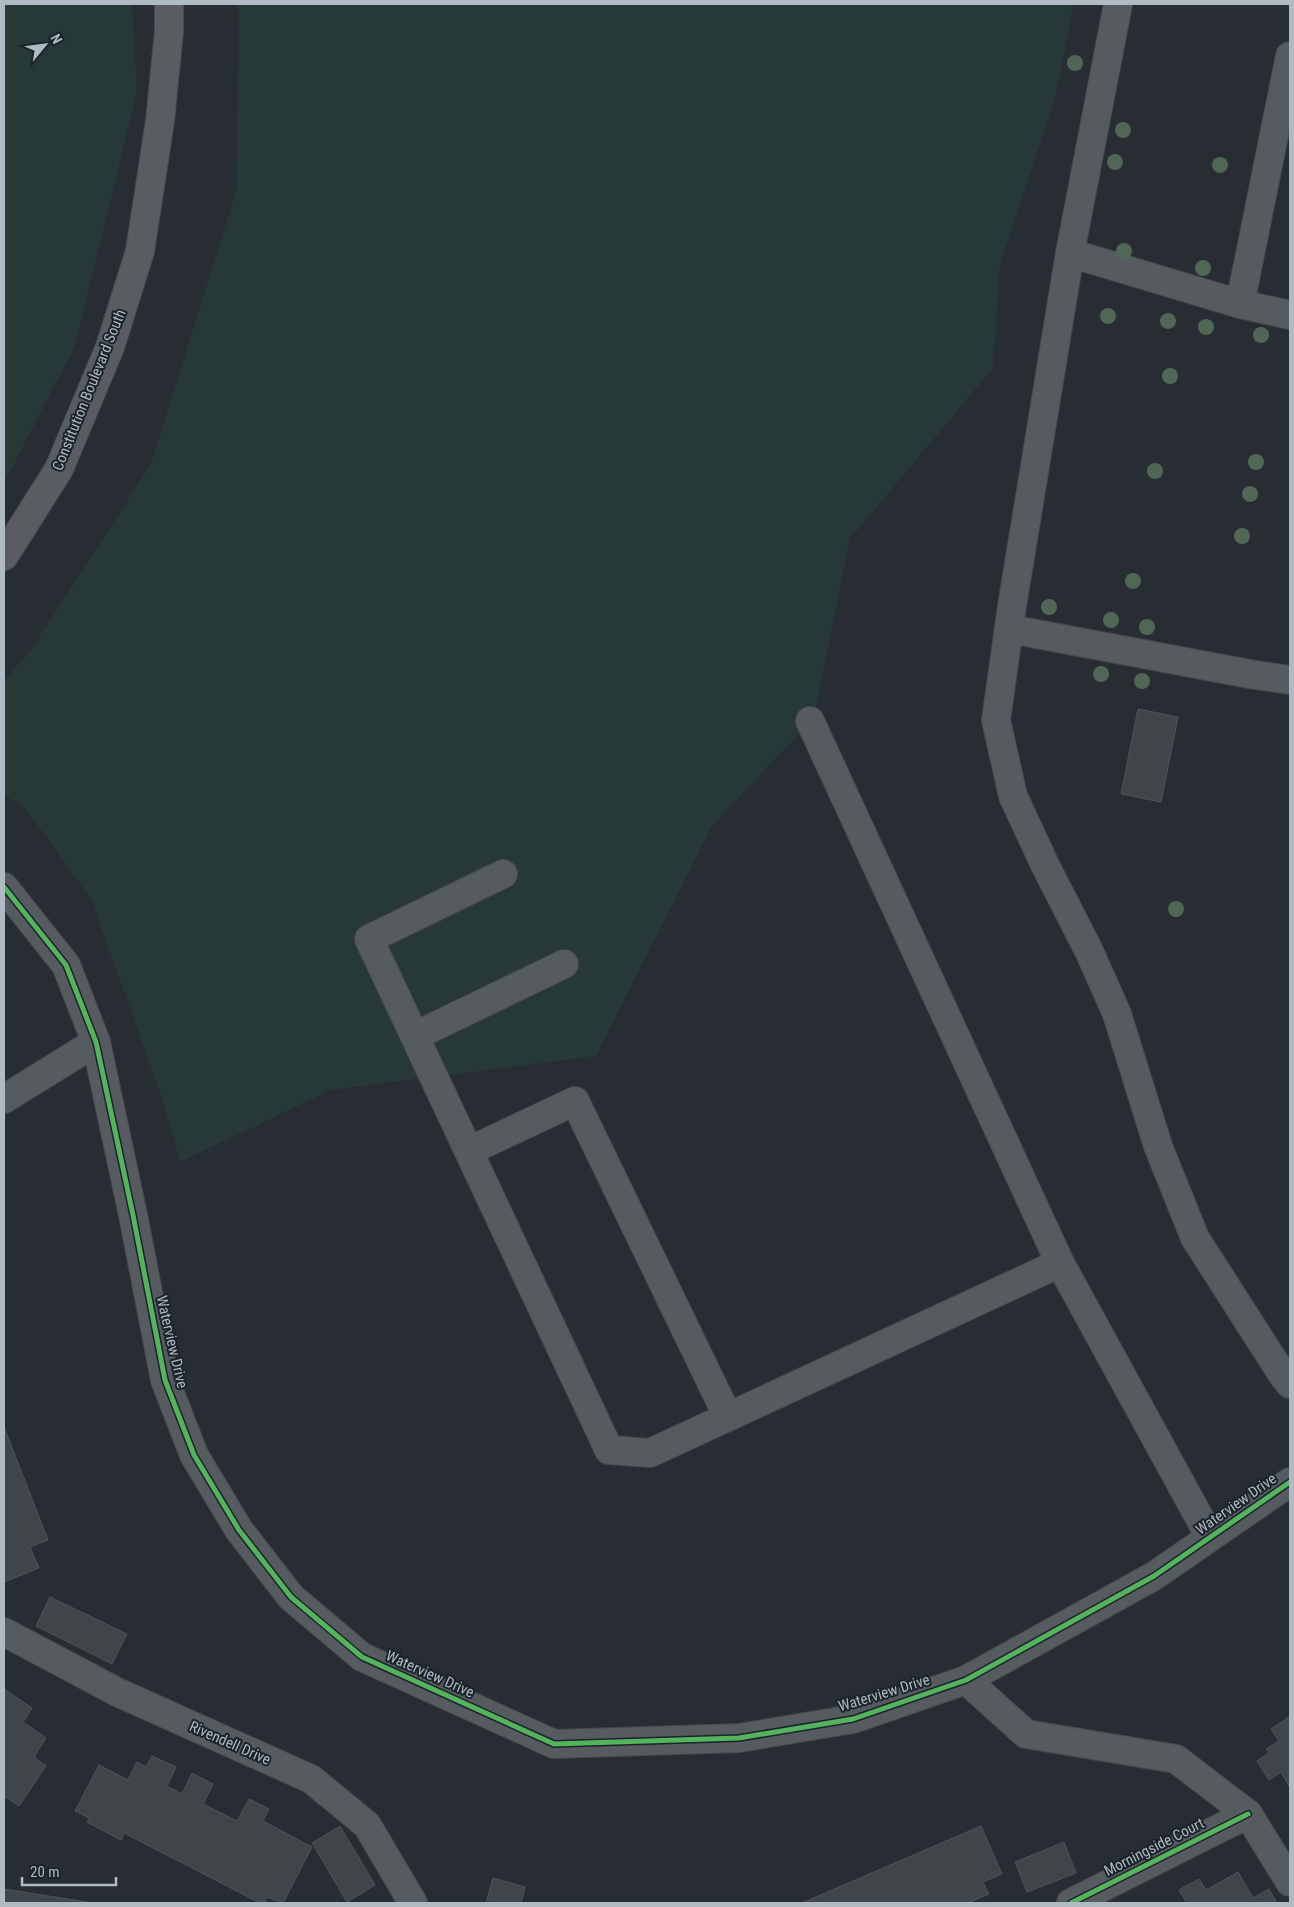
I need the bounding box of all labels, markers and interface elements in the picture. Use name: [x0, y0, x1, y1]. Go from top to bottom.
north arrow: [20, 20, 70, 70]
text: N: [47, 31, 65, 46]
street label: Constitution Boulevard South: [48, 307, 130, 473]
street label: Waterview Drive: [153, 1294, 191, 1390]
street label: Waterview Drive: [1192, 1470, 1280, 1538]
street label: Waterview Drive: [383, 1647, 477, 1701]
street label: Waterview Drive: [836, 1671, 932, 1715]
street label: Rivendell Drive: [187, 1717, 273, 1769]
street label: Morningside Court: [1101, 1814, 1207, 1880]
scale bar: [22, 1854, 116, 1886]
text: 20 m: [30, 1863, 60, 1881]

